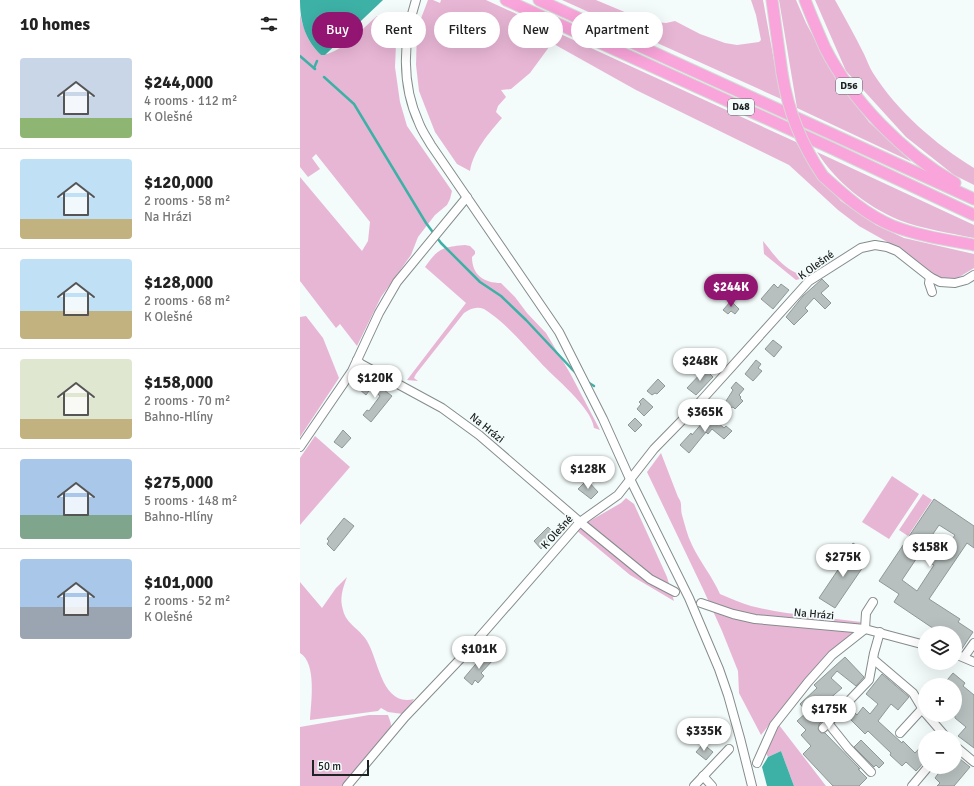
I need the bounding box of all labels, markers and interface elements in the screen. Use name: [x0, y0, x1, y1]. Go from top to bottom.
chip: Buy: [312, 12, 363, 48]
chip: Rent: [371, 12, 426, 48]
chip: Filters: [434, 12, 500, 48]
chip: New: [508, 12, 563, 48]
chip: Apartment: [571, 12, 663, 48]
icon: filters: [258, 13, 280, 35]
text: 10 homes: [20, 14, 90, 35]
text: $244,000: [144, 72, 213, 93]
icon: home: [52, 74, 100, 122]
road number: D56: [836, 78, 862, 94]
text: 4 rooms · 112 m²: [144, 93, 237, 109]
road number: D48: [728, 99, 754, 115]
text: K Olešné: [144, 109, 193, 125]
text: $120,000: [144, 172, 213, 193]
icon: home: [52, 175, 100, 223]
text: 2 rooms · 58 m²: [144, 193, 230, 209]
text: Na Hrázi: [144, 209, 192, 225]
street label: K Olešné: [796, 248, 836, 282]
text: $128,000: [144, 272, 213, 293]
pin: $244K: [703, 274, 759, 308]
icon: home: [52, 275, 100, 323]
text: $244K: [713, 279, 749, 295]
text: 2 rooms · 68 m²: [144, 293, 230, 309]
text: K Olešné: [144, 309, 193, 325]
pin: $248K: [672, 348, 728, 382]
text: $248K: [682, 353, 718, 369]
pin: $120K: [347, 365, 403, 399]
text: $120K: [357, 370, 393, 386]
text: $158,000: [144, 372, 213, 393]
icon: home: [52, 375, 100, 423]
text: 2 rooms · 70 m²: [144, 393, 230, 409]
pin: $365K: [677, 399, 733, 433]
text: $365K: [687, 404, 723, 420]
text: Bahno-Hlíny: [144, 409, 213, 425]
street label: Na Hrázi: [467, 410, 507, 446]
pin: $128K: [560, 456, 616, 490]
text: $128K: [570, 461, 606, 477]
text: $275,000: [144, 472, 213, 493]
icon: home: [52, 475, 100, 523]
text: 5 rooms · 148 m²: [144, 493, 237, 509]
text: Bahno-Hlíny: [144, 509, 213, 525]
street label: K Olešné: [538, 512, 576, 552]
pin: $158K: [902, 534, 958, 568]
text: $158K: [912, 539, 948, 555]
pin: $275K: [815, 544, 871, 578]
text: $275K: [825, 549, 861, 565]
text: $101,000: [144, 572, 213, 593]
icon: home: [52, 575, 100, 623]
text: 2 rooms · 52 m²: [144, 593, 230, 609]
street label: Na Hrázi: [793, 606, 835, 622]
text: K Olešné: [144, 609, 193, 625]
map controls: [918, 626, 962, 774]
button: layers: [918, 626, 962, 670]
pin: $101K: [451, 636, 507, 670]
text: $101K: [461, 641, 497, 657]
button: +: [918, 678, 962, 722]
pin: $175K: [801, 696, 857, 730]
text: $175K: [811, 701, 847, 717]
pin: $335K: [676, 718, 732, 752]
text: $335K: [686, 723, 722, 739]
button: −: [918, 730, 962, 774]
scale bar: [312, 758, 369, 777]
text: 50 m: [318, 760, 341, 773]

